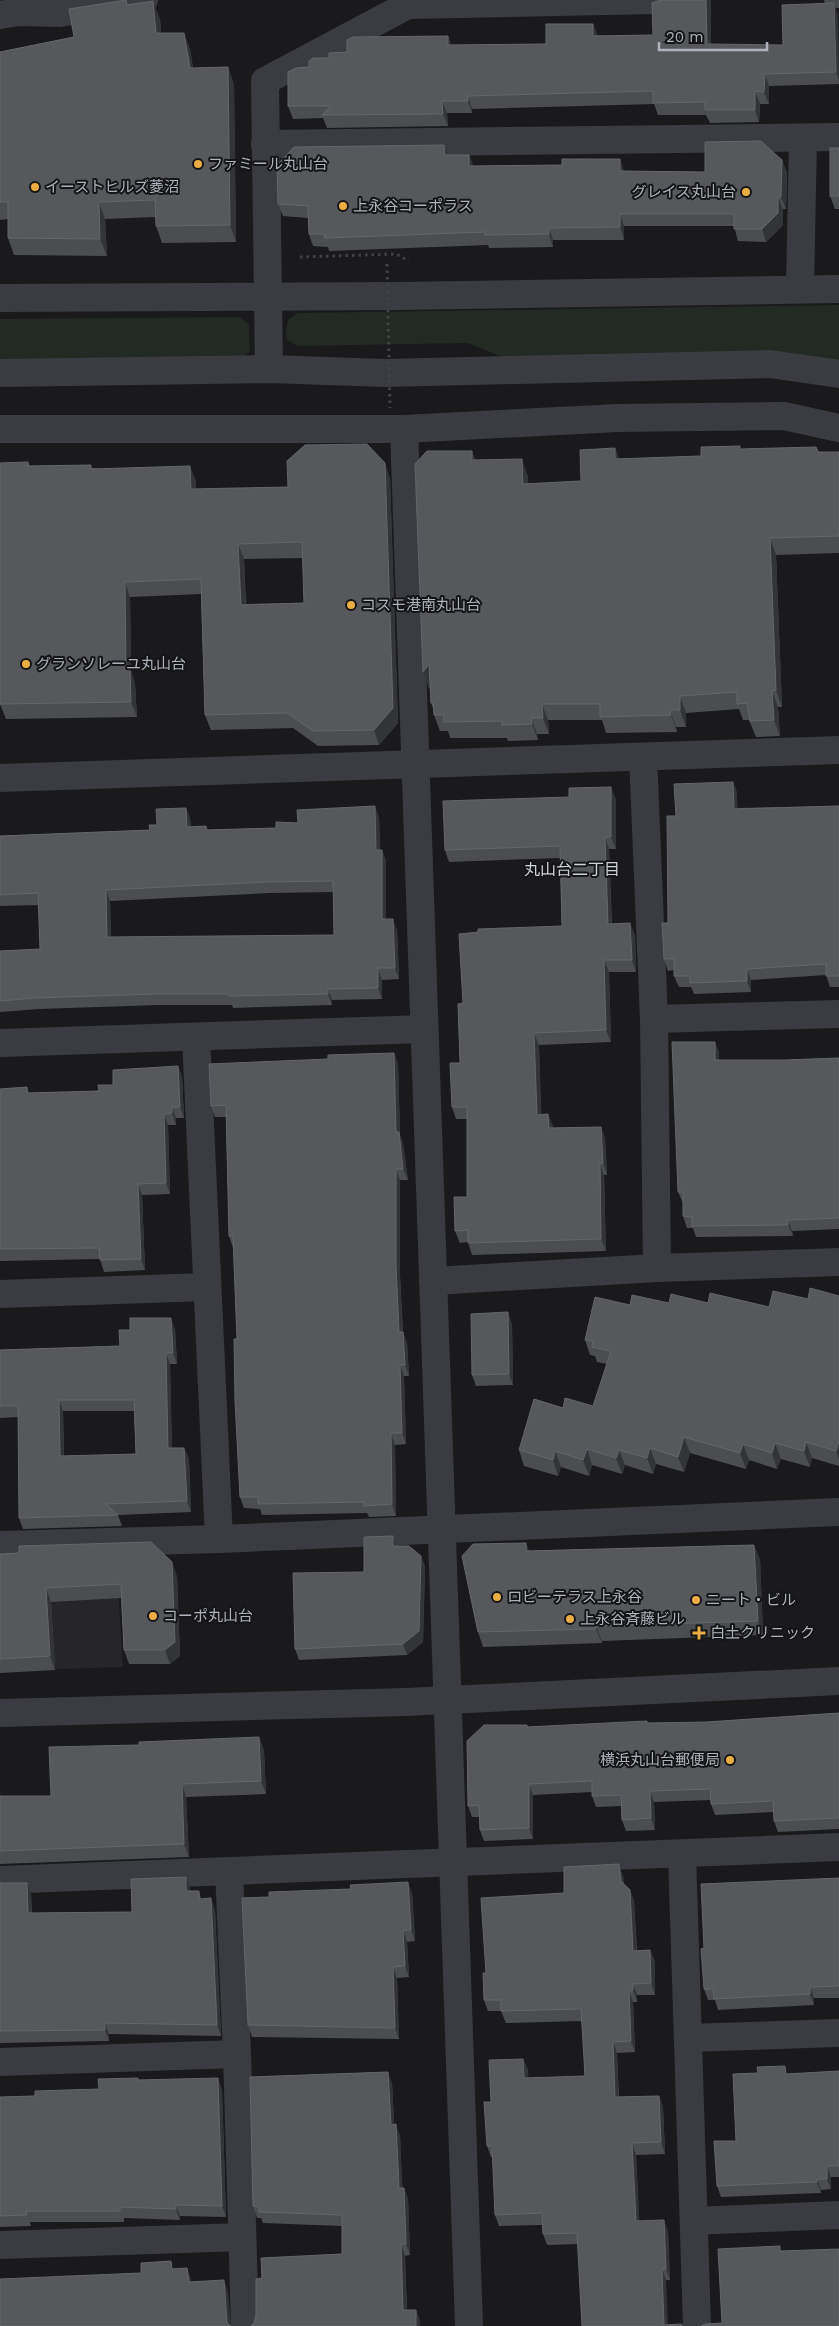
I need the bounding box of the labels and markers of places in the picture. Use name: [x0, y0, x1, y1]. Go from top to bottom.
place label: ファミール丸山台: [208, 155, 328, 173]
marker: ファミール丸山台: [192, 158, 204, 170]
place label: イーストヒルズ菱沼: [45, 178, 179, 196]
marker: イーストヒルズ菱沼: [29, 181, 41, 193]
place label: グレイス丸山台: [631, 183, 736, 201]
marker: グレイス丸山台: [740, 186, 752, 198]
place label: 上永谷コーポラス: [353, 197, 473, 215]
marker: 上永谷コーポラス: [337, 200, 349, 212]
place label: コスモ港南丸山台: [361, 596, 481, 614]
marker: コスモ港南丸山台: [345, 599, 357, 611]
place label: グランソレーユ丸山台: [36, 655, 186, 673]
marker: グランソレーユ丸山台: [20, 658, 32, 670]
place label: ロビーテラス上永谷: [507, 1588, 642, 1606]
marker: ロビーテラス上永谷: [491, 1591, 503, 1603]
place label: ニート・ビル: [706, 1591, 796, 1609]
marker: ニート・ビル: [690, 1594, 702, 1606]
place label: コーポ丸山台: [163, 1607, 253, 1625]
marker: コーポ丸山台: [147, 1610, 159, 1622]
place label: 上永谷斉藤ビル: [580, 1610, 685, 1628]
marker: 上永谷斉藤ビル: [564, 1613, 576, 1625]
place label: 白土クリニック: [710, 1624, 815, 1642]
marker: 白土クリニック: [692, 1626, 706, 1640]
place label: 横浜丸山台郵便局: [600, 1751, 720, 1769]
marker: 横浜丸山台郵便局: [724, 1754, 736, 1766]

